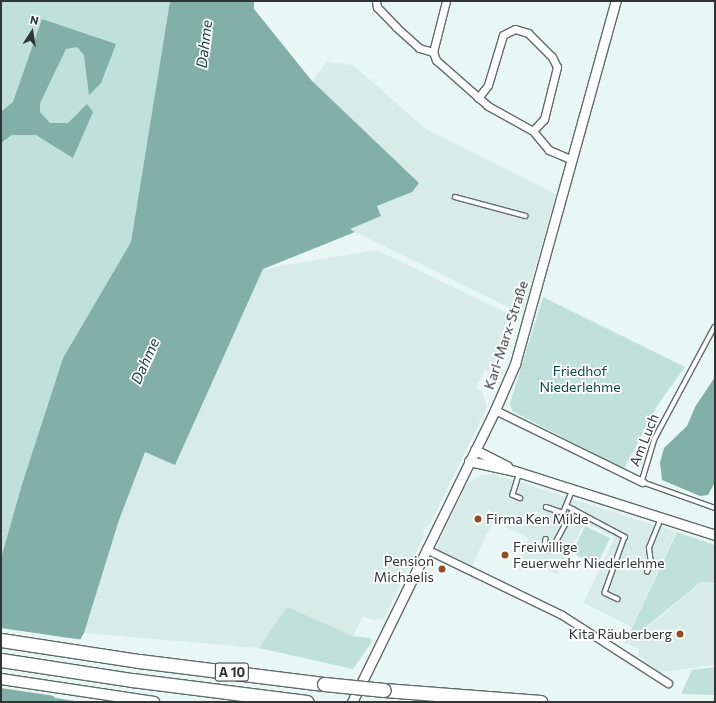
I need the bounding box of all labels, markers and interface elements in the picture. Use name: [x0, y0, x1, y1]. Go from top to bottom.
north arrow: [12, 12, 52, 52]
text: N: [29, 13, 40, 27]
water label: Dahme: [192, 19, 216, 69]
street label: Karl-Marx-Straße: [480, 278, 532, 392]
water label: Dahme: [127, 335, 163, 387]
park label: Friedhof Niederlehme: [539, 363, 621, 396]
street label: Am Luch: [626, 411, 662, 469]
place label: Firma Ken Milde: [486, 511, 588, 527]
marker: Firma Ken Milde: [473, 514, 483, 524]
place label: Freiwillige Feuerwehr Niederlehme: [513, 539, 665, 572]
marker: Freiwillige Feuerwehr Niederlehme: [500, 550, 510, 560]
place label: Pension Michaelis: [374, 553, 434, 586]
marker: Pension Michaelis: [437, 564, 447, 574]
place label: Kita Räuberberg: [569, 626, 672, 642]
marker: Kita Räuberberg: [675, 629, 685, 639]
road number: A 10: [214, 661, 250, 683]

